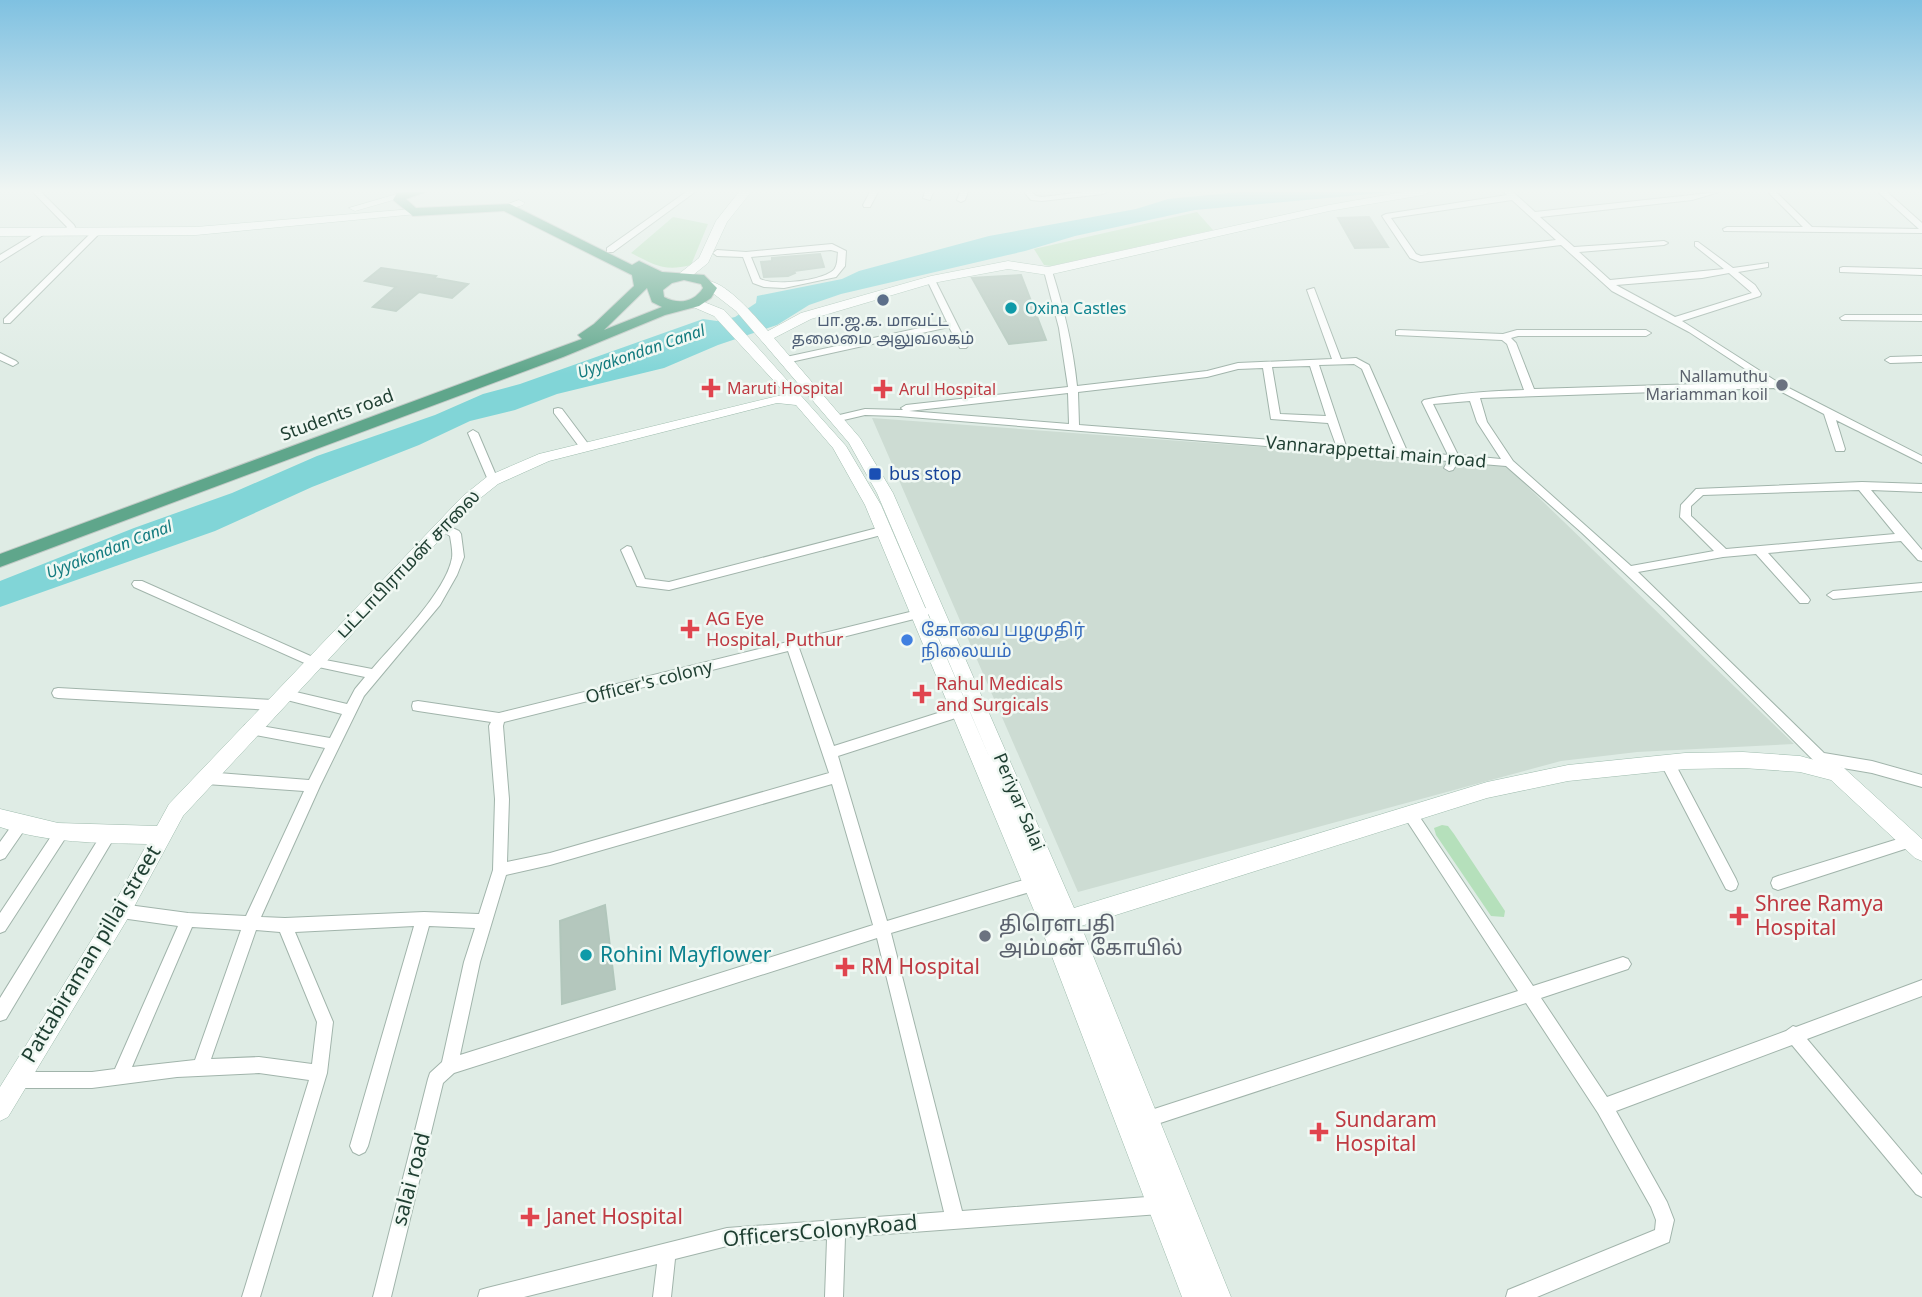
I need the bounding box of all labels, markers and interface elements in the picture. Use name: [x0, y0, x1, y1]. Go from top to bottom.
marker: பா.ஜ.க. மாவட்ட தலைமை அலுவலகம்: [875, 292, 891, 308]
place label: Oxina Castles: [1025, 297, 1126, 319]
marker: Oxina Castles: [1003, 300, 1019, 316]
place label: பா.ஜ.க. மாவட்ட தலைமை அலுவலகம்: [792, 309, 974, 350]
water label: Uyyakondan Canal: [574, 319, 709, 383]
place label: Nallamuthu Mariamman koil: [1645, 365, 1768, 405]
place label: Maruti Hospital: [727, 377, 843, 399]
marker: Nallamuthu Mariamman koil: [1774, 377, 1790, 393]
marker: Maruti Hospital: [701, 378, 721, 398]
place label: Arul Hospital: [899, 378, 996, 400]
marker: Arul Hospital: [873, 379, 893, 399]
street label: Students road: [277, 382, 397, 446]
street label: Vannarappettai main road: [1265, 429, 1487, 473]
place label: bus stop: [889, 461, 962, 485]
marker: bus stop: [867, 466, 883, 482]
street label: பட்டாபிராமன் சாலை: [330, 484, 485, 643]
water label: Uyyakondan Canal: [43, 515, 176, 583]
place label: AG Eye Hospital, Puthur: [706, 606, 844, 651]
place label: கோவை பழமுதிர் நிலையம்: [921, 617, 1086, 663]
marker: AG Eye Hospital, Puthur: [680, 619, 700, 639]
marker: கோவை பழமுதிர் நிலையம்: [899, 632, 915, 648]
street label: Officer's colony: [583, 653, 716, 708]
place label: Rahul Medicals and Surgicals: [936, 671, 1063, 716]
marker: Rahul Medicals and Surgicals: [914, 686, 930, 702]
street label: Periyar Salai: [989, 749, 1051, 854]
street label: Pattabiraman pillai street: [14, 839, 166, 1067]
place label: Shree Ramya Hospital: [1755, 889, 1884, 941]
marker: Shree Ramya Hospital: [1729, 906, 1749, 926]
place label: திரௌபதி அம்மன் கோயில்: [999, 909, 1183, 961]
marker: திரௌபதி அம்மன் கோயில்: [977, 928, 993, 944]
place label: Rohini Mayflower: [600, 940, 772, 968]
marker: Rohini Mayflower: [578, 947, 594, 963]
place label: RM Hospital: [861, 952, 980, 980]
marker: RM Hospital: [835, 957, 855, 977]
place label: Sundaram Hospital: [1335, 1105, 1437, 1157]
marker: Sundaram Hospital: [1309, 1122, 1329, 1142]
street label: salai road: [384, 1129, 436, 1229]
place label: Janet Hospital: [544, 1202, 683, 1230]
marker: Janet Hospital: [520, 1207, 540, 1227]
street label: OfficersColonyRoad: [721, 1208, 918, 1252]

